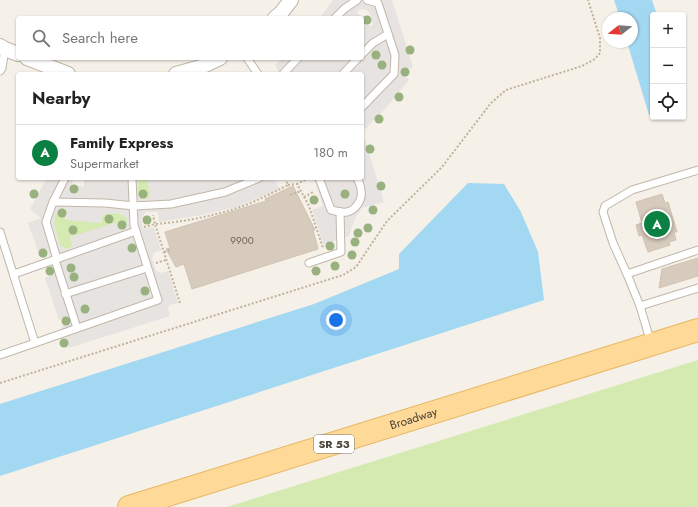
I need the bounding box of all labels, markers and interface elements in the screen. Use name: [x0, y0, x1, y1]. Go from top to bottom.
north arrow: [602, 12, 638, 48]
map controls: [650, 12, 686, 120]
button: +: [650, 12, 686, 48]
search box: [16, 16, 364, 60]
icon: search: [30, 27, 52, 49]
text: Search here: [62, 27, 138, 49]
button: −: [650, 48, 686, 84]
button: locate: [650, 84, 686, 120]
text: Nearby: [32, 86, 90, 110]
text: Family Express: [70, 132, 173, 154]
text: A: [40, 143, 50, 162]
text: 180 m: [313, 143, 348, 162]
text: Supermarket: [70, 154, 139, 173]
pin: A: [644, 209, 670, 239]
house number: 9900: [230, 233, 254, 248]
your location: [326, 310, 346, 330]
street label: Broadway: [387, 402, 440, 434]
road number: SR 53: [314, 435, 354, 453]

